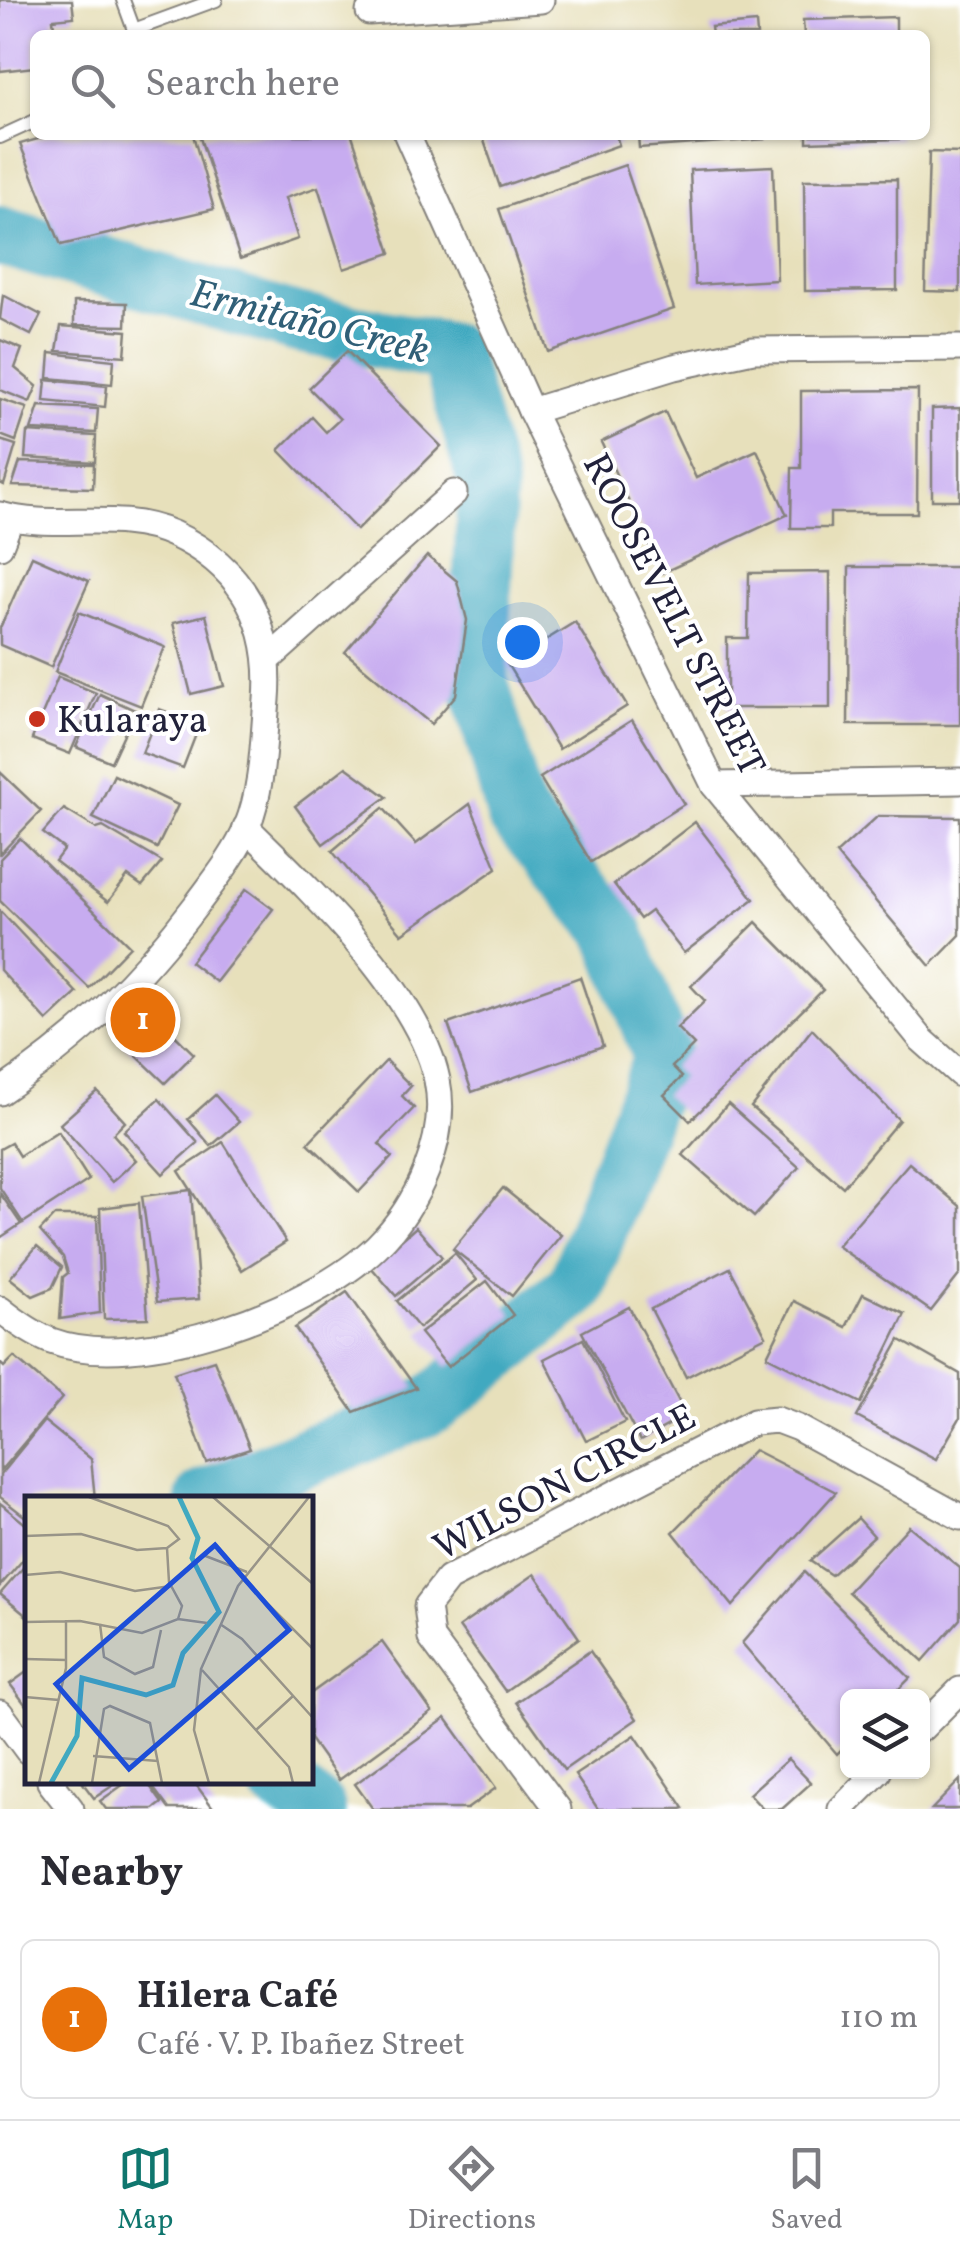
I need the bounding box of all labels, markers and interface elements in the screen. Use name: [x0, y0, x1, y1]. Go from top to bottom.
search box: [30, 30, 930, 140]
icon: search: [65, 58, 120, 113]
text: Search here: [145, 59, 340, 112]
water label: Ermitaño Creek: [184, 267, 434, 381]
street label: ROOSEVELT STREET: [568, 445, 776, 786]
your location: [497, 617, 548, 668]
place label: Kularaya: [57, 696, 208, 749]
marker: Kularaya: [26, 708, 48, 730]
pin: 1: [110, 982, 176, 1058]
street label: WILSON CIRCLE: [425, 1392, 706, 1576]
inset map: [25, 1496, 312, 1784]
map controls: [840, 1689, 930, 1779]
button: layers: [840, 1689, 930, 1779]
text: Nearby: [40, 1845, 183, 1904]
text: Hilera Café: [137, 1971, 338, 2024]
text: 1: [68, 1997, 81, 2041]
text: 110 m: [839, 1997, 918, 2041]
text: Café · V. P. Ibañez Street: [137, 2024, 465, 2068]
tab: Map: [117, 2141, 173, 2240]
tab: Directions: [408, 2141, 536, 2240]
tab: Saved: [771, 2141, 843, 2240]

